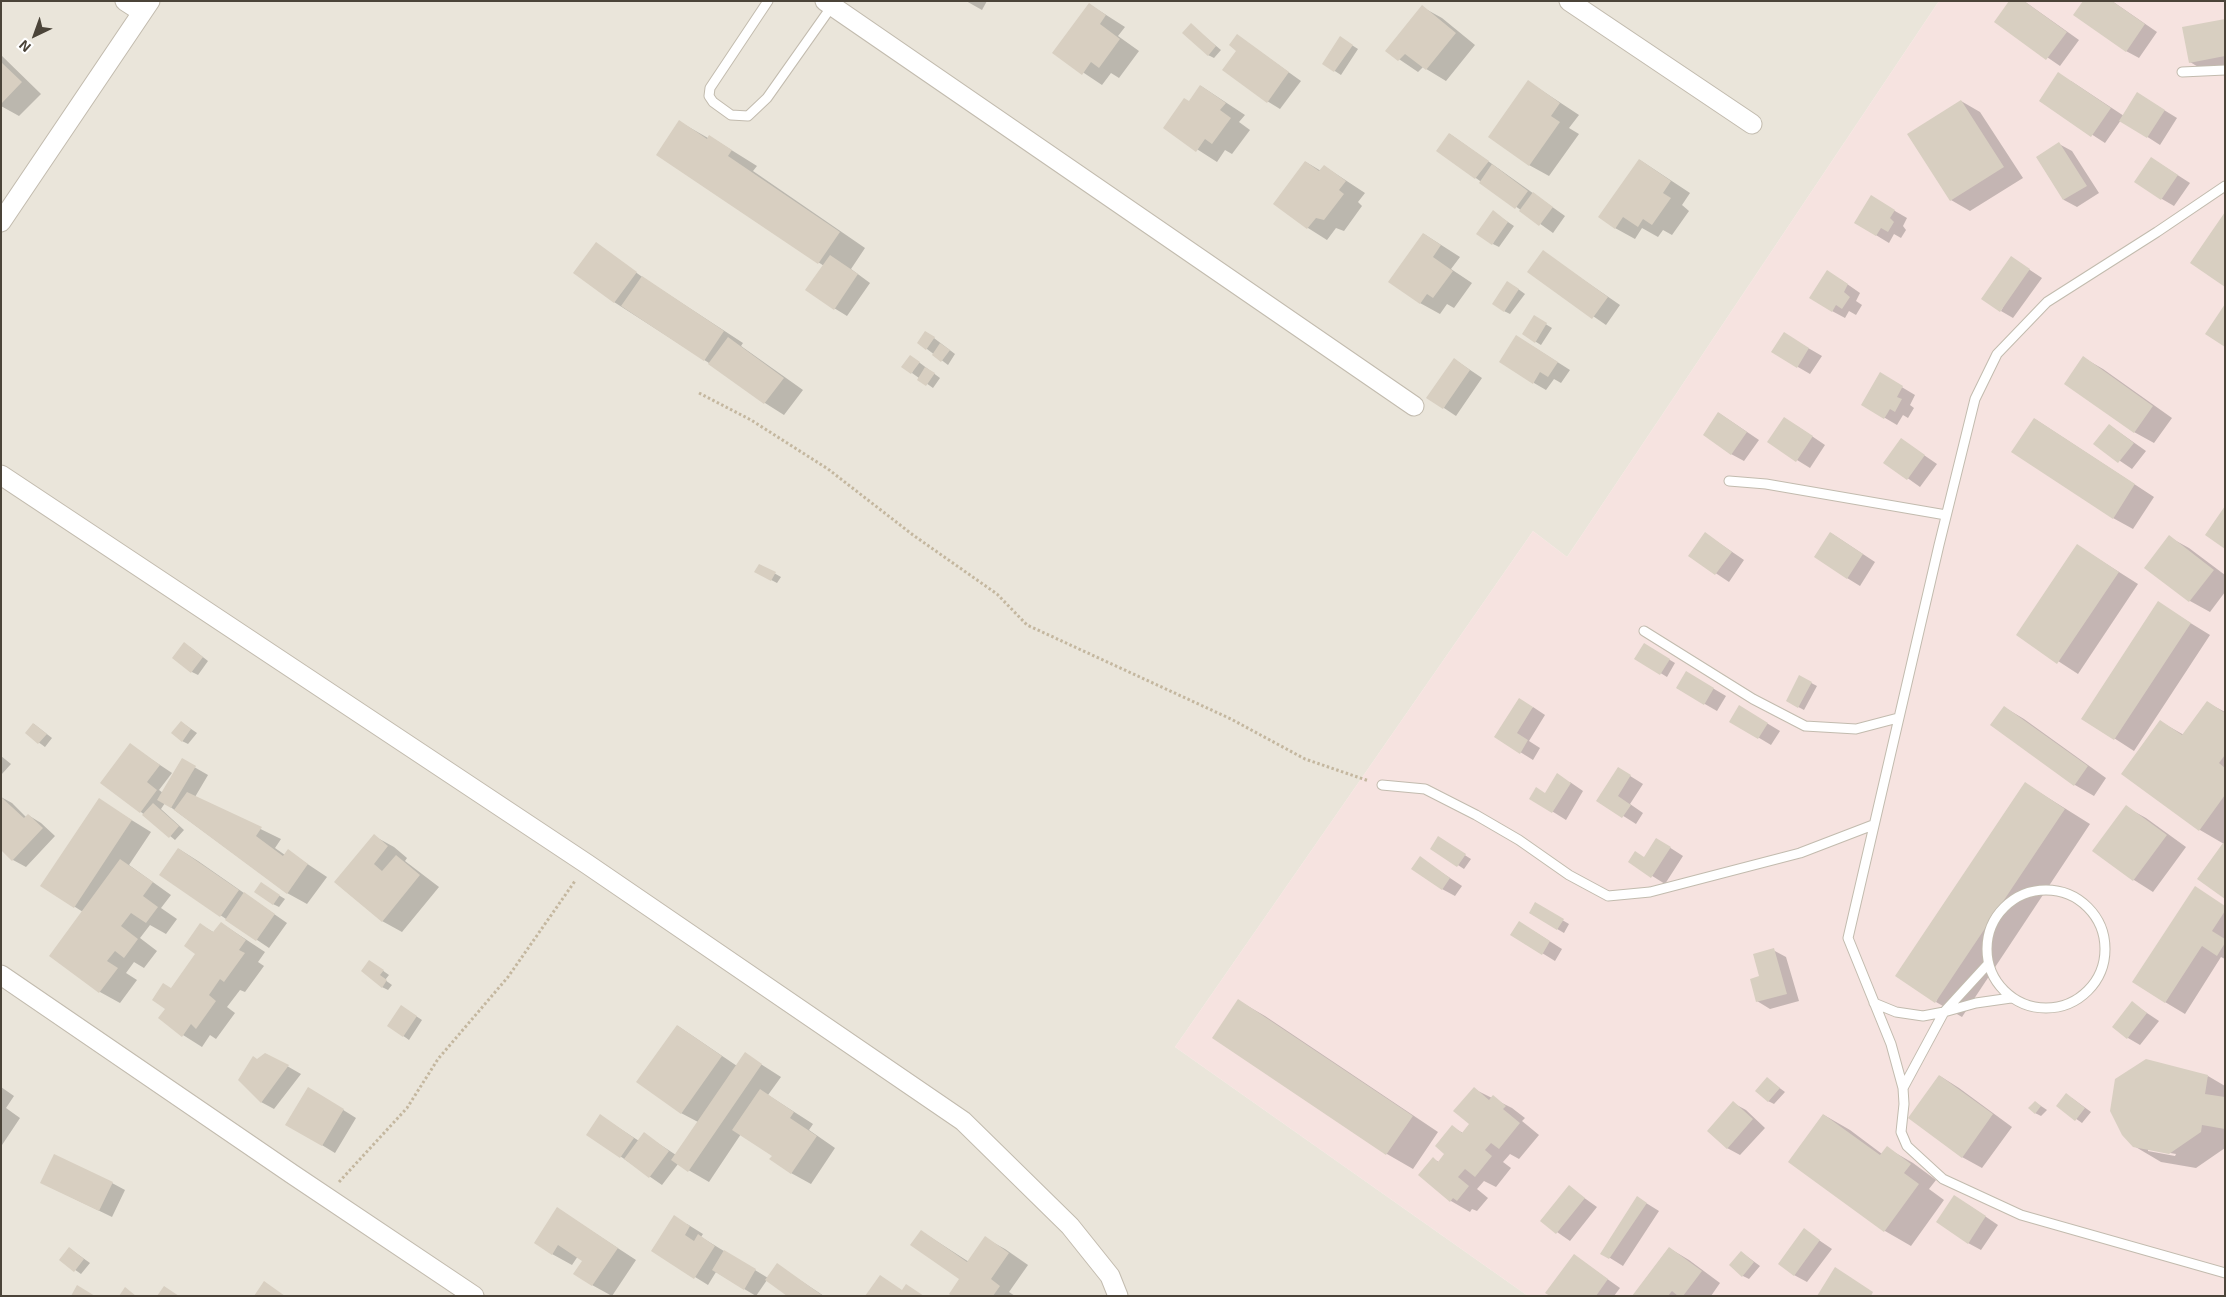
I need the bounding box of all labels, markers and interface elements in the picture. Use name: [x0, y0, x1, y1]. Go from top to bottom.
north arrow: [10, 10, 60, 60]
text: N: [15, 37, 34, 56]

